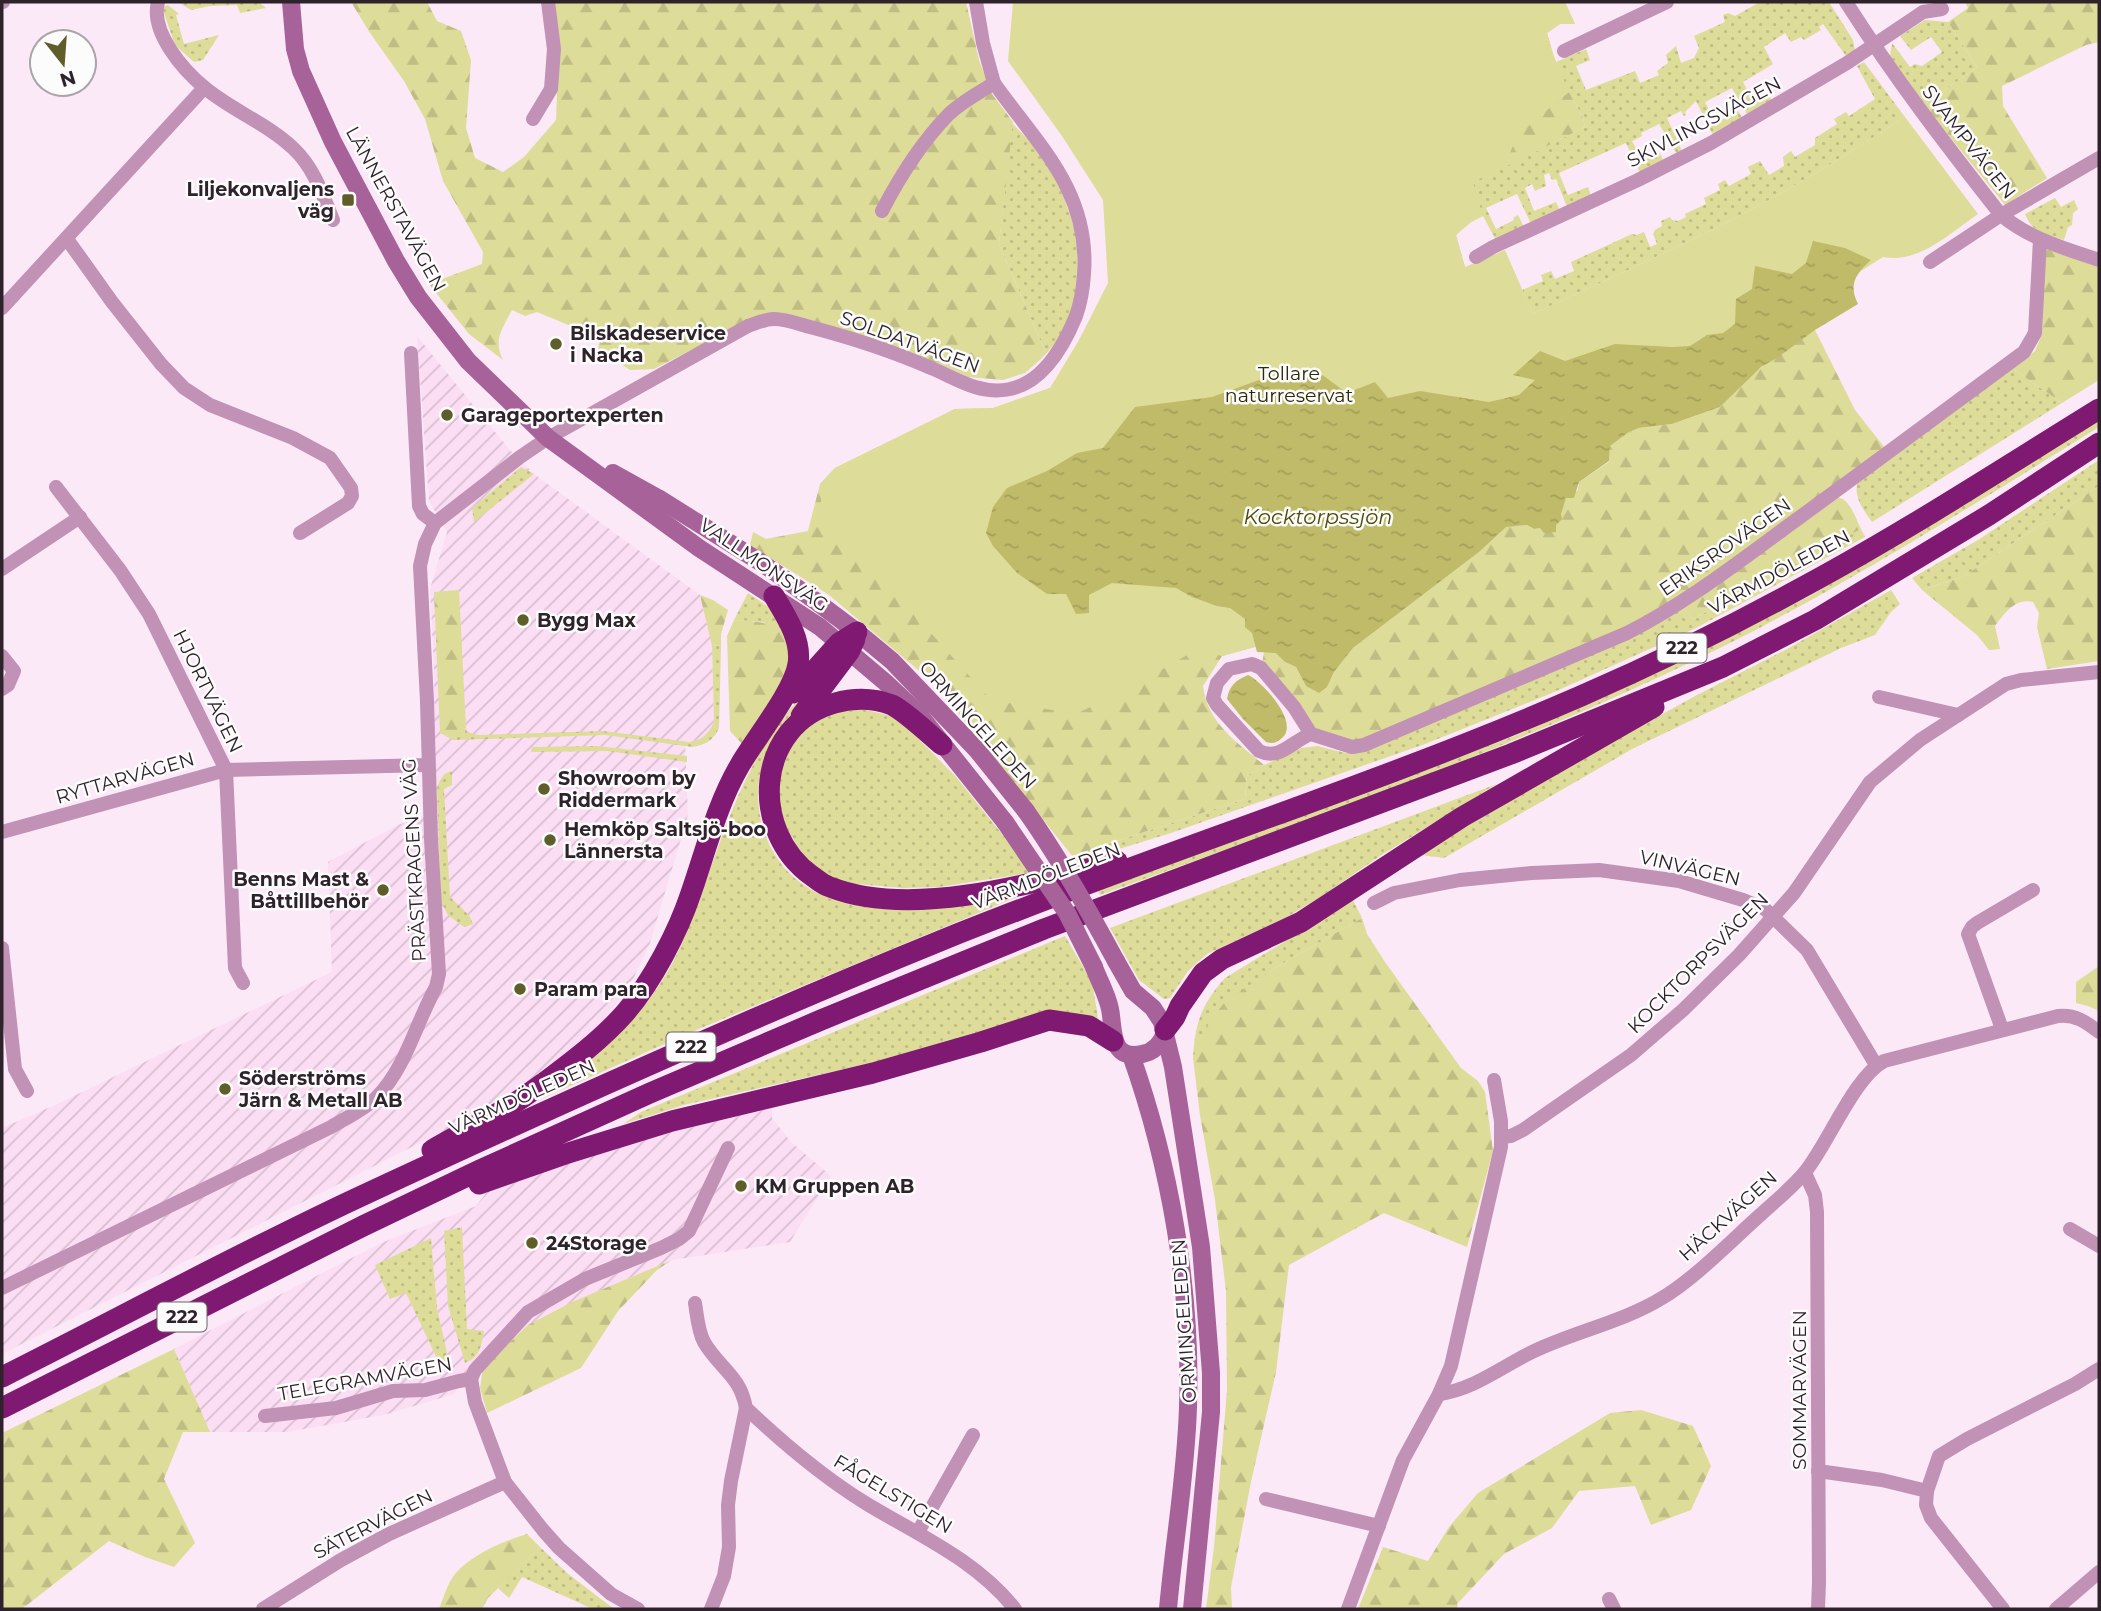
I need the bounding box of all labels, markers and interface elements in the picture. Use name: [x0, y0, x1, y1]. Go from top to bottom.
north arrow: [28, 28, 98, 98]
text: N: [57, 66, 79, 92]
street label: SKIVLINGSVÄGEN: [1623, 72, 1785, 172]
street label: SVAMPVÄGEN: [1917, 80, 2021, 204]
street label: LÄNNERSTAVÄGEN: [341, 122, 451, 296]
place label: Liljekonvaljens väg: [186, 178, 334, 223]
marker: Liljekonvaljens väg: [340, 192, 356, 208]
street label: SOLDATVÄGEN: [837, 306, 983, 378]
place label: Bilskadeservice i Nacka: [570, 322, 726, 367]
marker: Bilskadeservice i Nacka: [548, 336, 564, 352]
park label: Tollare naturreservat: [1225, 362, 1353, 407]
place label: Garageportexperten: [461, 404, 664, 427]
marker: Garageportexperten: [439, 407, 455, 423]
street label: ERIKSROVÄGEN: [1655, 493, 1795, 601]
water label: Kocktorpssjön: [1243, 504, 1393, 529]
street label: VALLMONSVÄG: [695, 513, 833, 617]
street label: VÄRMDÖLEDEN: [1704, 525, 1854, 619]
place label: Bygg Max: [537, 609, 636, 632]
marker: Bygg Max: [515, 612, 531, 628]
street label: HJORTVÄGEN: [168, 626, 248, 756]
road number: 222: [1658, 634, 1706, 662]
street label: ORMINGELEDEN: [915, 656, 1041, 794]
street label: RYTTARVÄGEN: [53, 747, 197, 809]
street label: PRÄSTKRAGENS VÄG: [397, 757, 431, 963]
place label: Showroom by Riddermark: [558, 767, 696, 812]
marker: Showroom by Riddermark: [536, 781, 552, 797]
place label: Hemköp Saltsjö-boo Lännersta: [564, 818, 766, 863]
marker: Hemköp Saltsjö-boo Lännersta: [542, 832, 558, 848]
street label: VÄRMDÖLEDEN: [968, 837, 1124, 915]
street label: VINVÄGEN: [1637, 845, 1743, 891]
place label: Benns Mast & Båttillbehör: [233, 868, 369, 913]
marker: Benns Mast & Båttillbehör: [375, 882, 391, 898]
street label: KOCKTORPSVÄGEN: [1623, 888, 1773, 1038]
place label: Param para: [534, 978, 648, 1001]
marker: Param para: [512, 981, 528, 997]
road number: 222: [666, 1032, 716, 1062]
street label: VÄRMDÖLEDEN: [445, 1054, 599, 1140]
place label: Söderströms Järn & Metall AB: [238, 1067, 403, 1112]
marker: Söderströms Järn & Metall AB: [217, 1081, 233, 1097]
street label: HÄCKVÄGEN: [1674, 1166, 1782, 1266]
place label: KM Gruppen AB: [755, 1175, 914, 1198]
marker: KM Gruppen AB: [733, 1178, 749, 1194]
place label: 24Storage: [546, 1232, 647, 1255]
marker: 24Storage: [524, 1235, 540, 1251]
street label: ORMINGELEDEN: [1167, 1238, 1201, 1404]
road number: 222: [158, 1302, 206, 1332]
street label: SOMMARVÄGEN: [1788, 1310, 1811, 1470]
street label: TELEGRAMVÄGEN: [276, 1352, 454, 1406]
street label: FÅGELSTIGEN: [830, 1450, 956, 1538]
street label: SÄTERVÄGEN: [309, 1484, 437, 1564]

